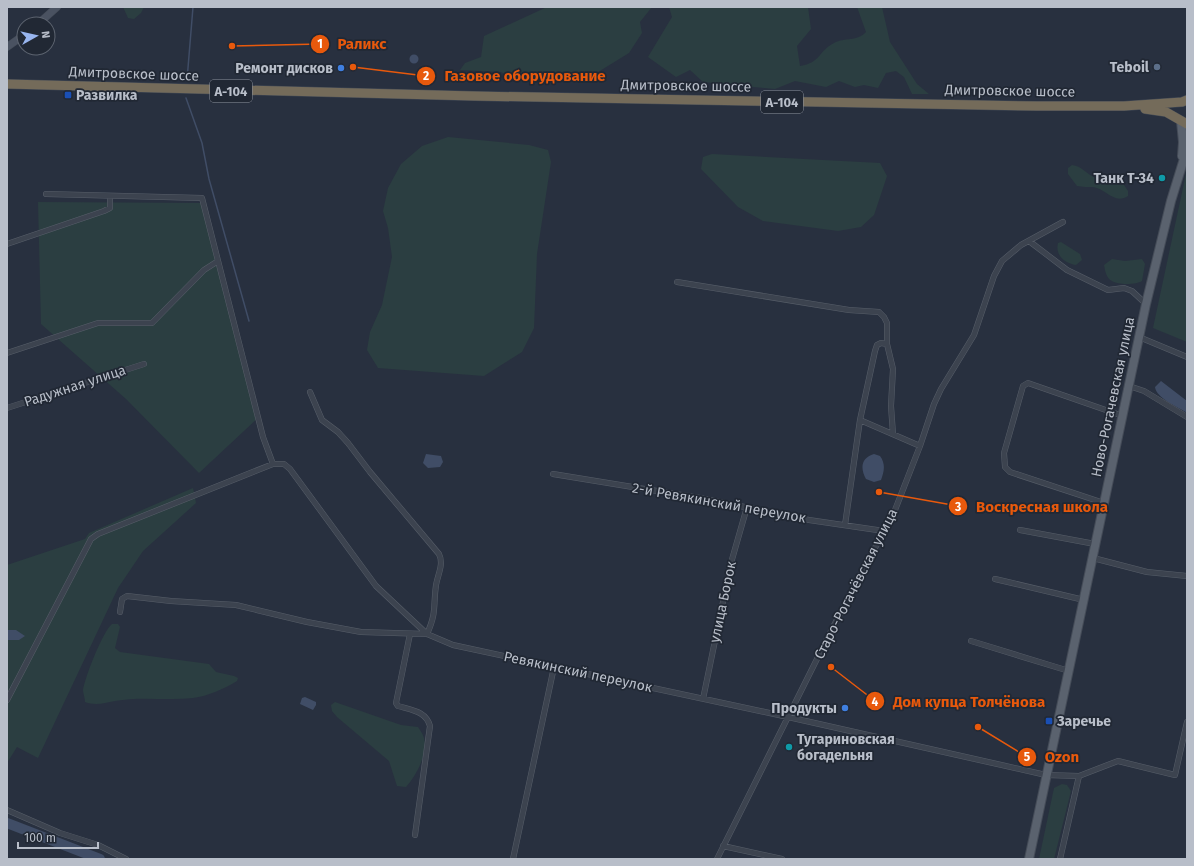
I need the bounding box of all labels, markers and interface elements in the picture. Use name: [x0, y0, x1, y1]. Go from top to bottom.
north arrow: [16, 16, 56, 56]
text: N: [38, 30, 52, 39]
callout: Раликс: [310, 30, 395, 57]
text: Раликс: [337, 35, 387, 53]
text: 1: [317, 37, 323, 51]
place label: Teboil: [1110, 59, 1150, 76]
place label: Ремонт дисков: [235, 60, 333, 77]
callout: Газовое оборудование: [416, 62, 613, 89]
marker: Teboil: [1152, 62, 1162, 72]
street label: Дмитровское шоссе: [68, 63, 199, 85]
marker: Ремонт дисков: [336, 63, 346, 73]
text: Газовое оборудование: [444, 67, 606, 85]
text: 2: [423, 69, 429, 83]
street label: Дмитровское шоссе: [620, 76, 751, 96]
road number: А-104: [210, 80, 252, 102]
street label: Дмитровское шоссе: [944, 81, 1075, 101]
place label: Развилка: [76, 87, 138, 104]
marker: Развилка: [63, 90, 73, 100]
road number: А-104: [761, 91, 803, 113]
place label: Танк Т-34: [1093, 170, 1154, 187]
marker: Танк Т-34: [1157, 173, 1167, 183]
street label: Ново-Рогачевская улица: [1088, 315, 1138, 479]
street label: Радужная улица: [22, 362, 128, 410]
street label: 2-й Ревякинский переулок: [631, 479, 808, 527]
callout: Воскресная школа: [948, 493, 1116, 520]
text: Воскресная школа: [976, 498, 1108, 516]
text: 3: [954, 500, 961, 514]
street label: Старо-Рогачёвская улица: [811, 506, 901, 662]
street label: улица Борок: [706, 559, 740, 644]
street label: Ревякинский переулок: [502, 648, 655, 696]
callout: Дом купца Толчёнова: [865, 688, 1054, 715]
text: Дом купца Толчёнова: [892, 693, 1045, 711]
text: 4: [872, 695, 879, 709]
place label: Продукты: [771, 700, 837, 717]
marker: Продукты: [840, 703, 850, 713]
place label: Заречье: [1056, 713, 1111, 730]
marker: Заречье: [1044, 716, 1054, 726]
place label: Тугариновская богадельня: [797, 731, 895, 764]
marker: Тугариновская богадельня: [784, 742, 794, 752]
callout: Ozon: [1017, 744, 1087, 771]
text: Ozon: [1045, 748, 1079, 766]
text: 5: [1024, 750, 1031, 764]
scale bar: [18, 824, 98, 850]
text: 100 m: [24, 831, 56, 845]

